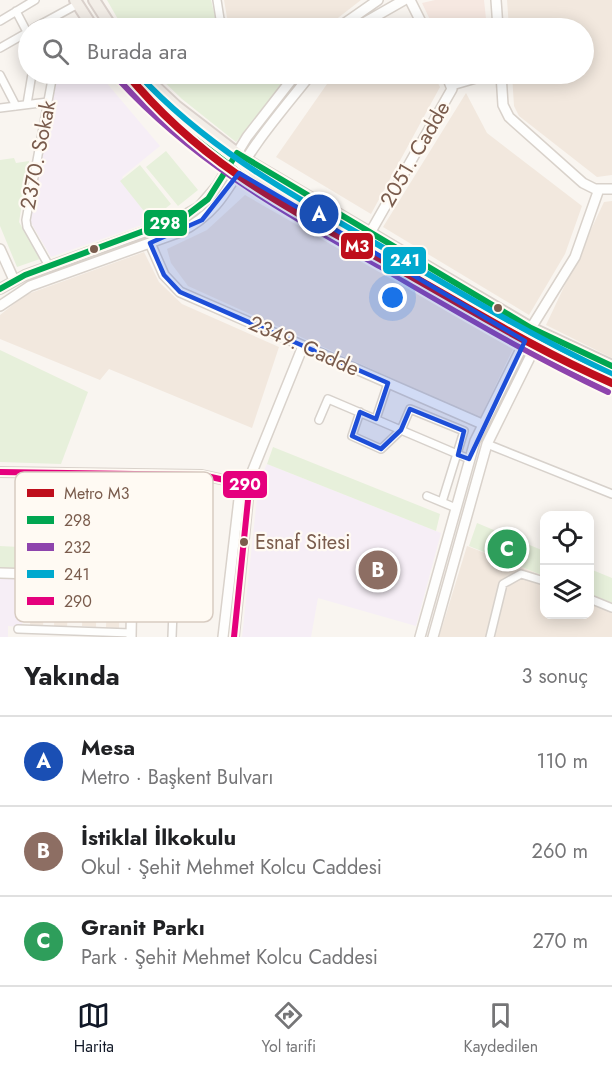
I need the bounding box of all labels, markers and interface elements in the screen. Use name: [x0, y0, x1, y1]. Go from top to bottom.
search box: [18, 18, 594, 84]
icon: search: [39, 35, 72, 68]
text: Burada ara: [87, 35, 187, 67]
street label: 2051. Cadde: [373, 95, 458, 212]
street label: 2370. Sokak: [13, 97, 63, 212]
pin: A: [300, 192, 338, 236]
line badge: 298: [143, 209, 188, 237]
text: 298: [149, 212, 181, 235]
line badge: M3: [340, 232, 374, 260]
text: M3: [345, 235, 369, 258]
unlabelled marker: [88, 243, 100, 255]
line badge: 241: [382, 246, 427, 275]
text: 241: [390, 249, 420, 272]
your location: [378, 283, 407, 312]
unlabelled marker: [492, 302, 504, 314]
street label: 2349. Cadde: [244, 308, 364, 384]
line badge: 290: [222, 470, 268, 499]
legend: [15, 472, 213, 622]
text: 290: [229, 473, 261, 496]
text: Metro M3: [64, 482, 130, 505]
text: 298: [64, 509, 91, 532]
map controls: [540, 511, 594, 619]
button: locate: [540, 511, 594, 565]
pin: C: [488, 526, 526, 572]
place label: Esnaf Sitesi: [255, 528, 350, 557]
text: 232: [64, 536, 91, 559]
marker: Esnaf Sitesi: [238, 536, 250, 548]
pin: B: [358, 548, 398, 592]
text: 241: [64, 563, 90, 586]
button: layers: [540, 565, 594, 619]
text: 290: [64, 590, 92, 613]
text: Yakında: [24, 657, 120, 695]
text: 3 sonuç: [522, 662, 588, 691]
text: Mesa: [81, 731, 135, 763]
text: A: [36, 747, 51, 776]
text: 110 m: [536, 747, 588, 776]
text: Metro · Başkent Bulvarı: [81, 763, 273, 792]
text: İstiklal İlkokulu: [81, 821, 236, 853]
text: B: [37, 837, 50, 866]
text: 260 m: [532, 837, 588, 866]
text: Okul · Şehit Mehmet Kolcu Caddesi: [81, 853, 382, 882]
text: Granit Parkı: [81, 911, 205, 943]
text: C: [36, 927, 51, 956]
text: 270 m: [533, 927, 588, 956]
text: Park · Şehit Mehmet Kolcu Caddesi: [81, 943, 378, 972]
tab: Harita: [74, 999, 114, 1058]
tab: Yol tarifi: [262, 999, 316, 1058]
tab: Kaydedilen: [464, 999, 538, 1058]

